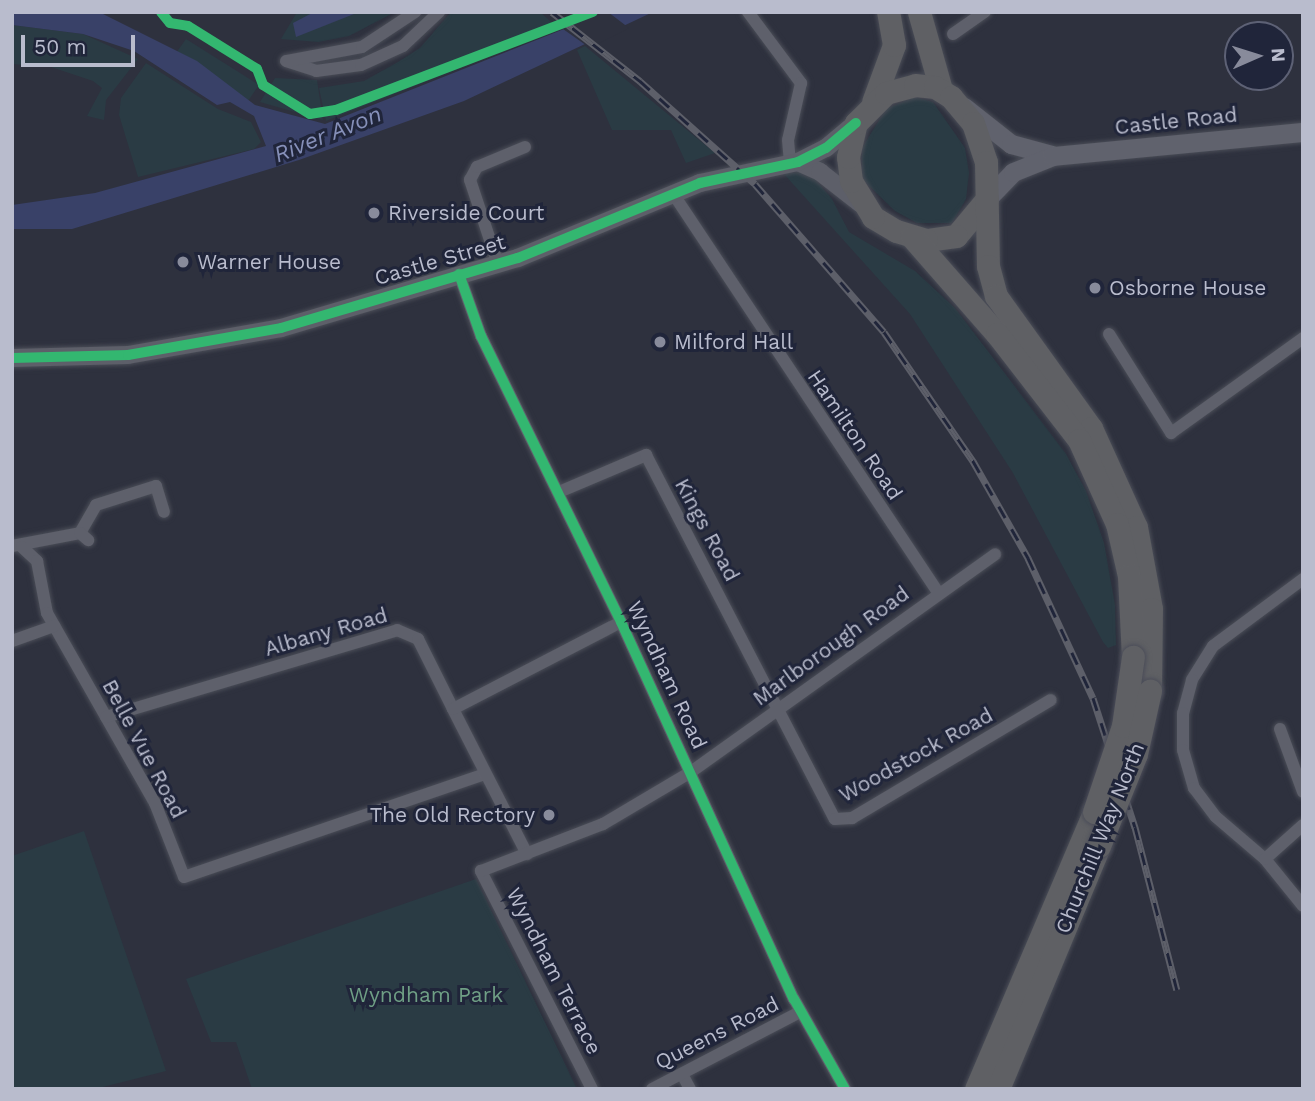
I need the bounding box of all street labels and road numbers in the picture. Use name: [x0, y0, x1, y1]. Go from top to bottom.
street label: Castle Road: [1113, 102, 1239, 140]
street label: Castle Street: [372, 229, 508, 291]
street label: Hamilton Road: [802, 365, 908, 505]
street label: Kings Road: [669, 474, 745, 586]
street label: Marlborough Road: [748, 581, 914, 711]
street label: Wyndham Road: [622, 597, 712, 753]
street label: Albany Road: [261, 602, 391, 662]
street label: Belle Vue Road: [97, 675, 191, 823]
street label: Woodstock Road: [835, 702, 997, 808]
street label: Churchill Way North: [1050, 738, 1150, 938]
street label: Wyndham Terrace: [501, 883, 607, 1059]
street label: Queens Road: [651, 991, 783, 1075]

